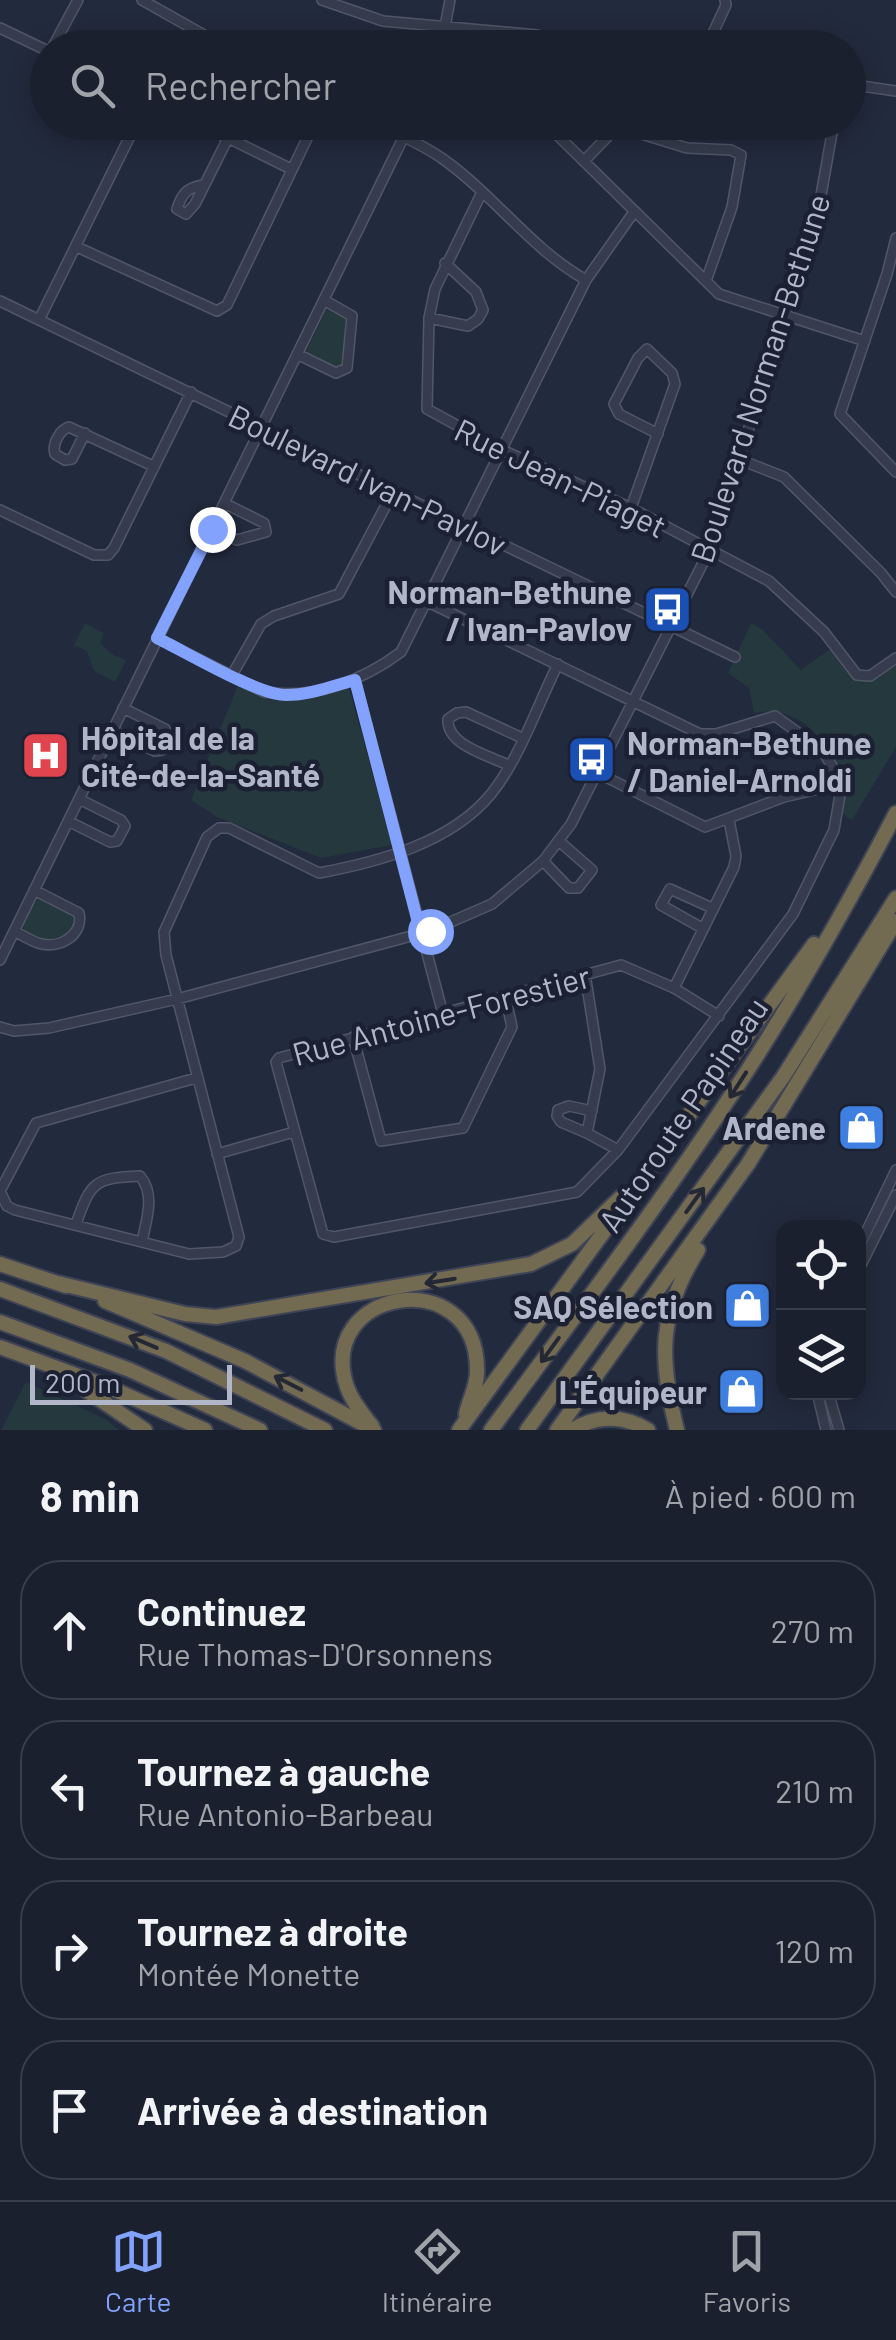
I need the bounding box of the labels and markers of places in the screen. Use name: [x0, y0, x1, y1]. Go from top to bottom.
place label: Norman-Bethune / Ivan-Pavlov: [388, 572, 632, 647]
bus stop icon: Norman-Bethune / Ivan-Pavlov: [641, 583, 693, 635]
place label: Hôpital de la Cité-de-la-Santé: [81, 718, 320, 793]
place label: Norman-Bethune / Daniel-Arnoldi: [627, 723, 871, 798]
hospital icon: Hôpital de la Cité-de-la-Santé: [20, 729, 72, 781]
bus stop icon: Norman-Bethune / Daniel-Arnoldi: [566, 734, 618, 786]
shop icon: Ardene: [835, 1101, 887, 1153]
place label: Ardene: [722, 1108, 826, 1146]
shop icon: SAQ Sélection: [722, 1280, 774, 1332]
place label: SAQ Sélection: [513, 1287, 713, 1325]
shop icon: L'Équipeur: [716, 1365, 768, 1417]
place label: L'Équipeur: [559, 1372, 707, 1410]

